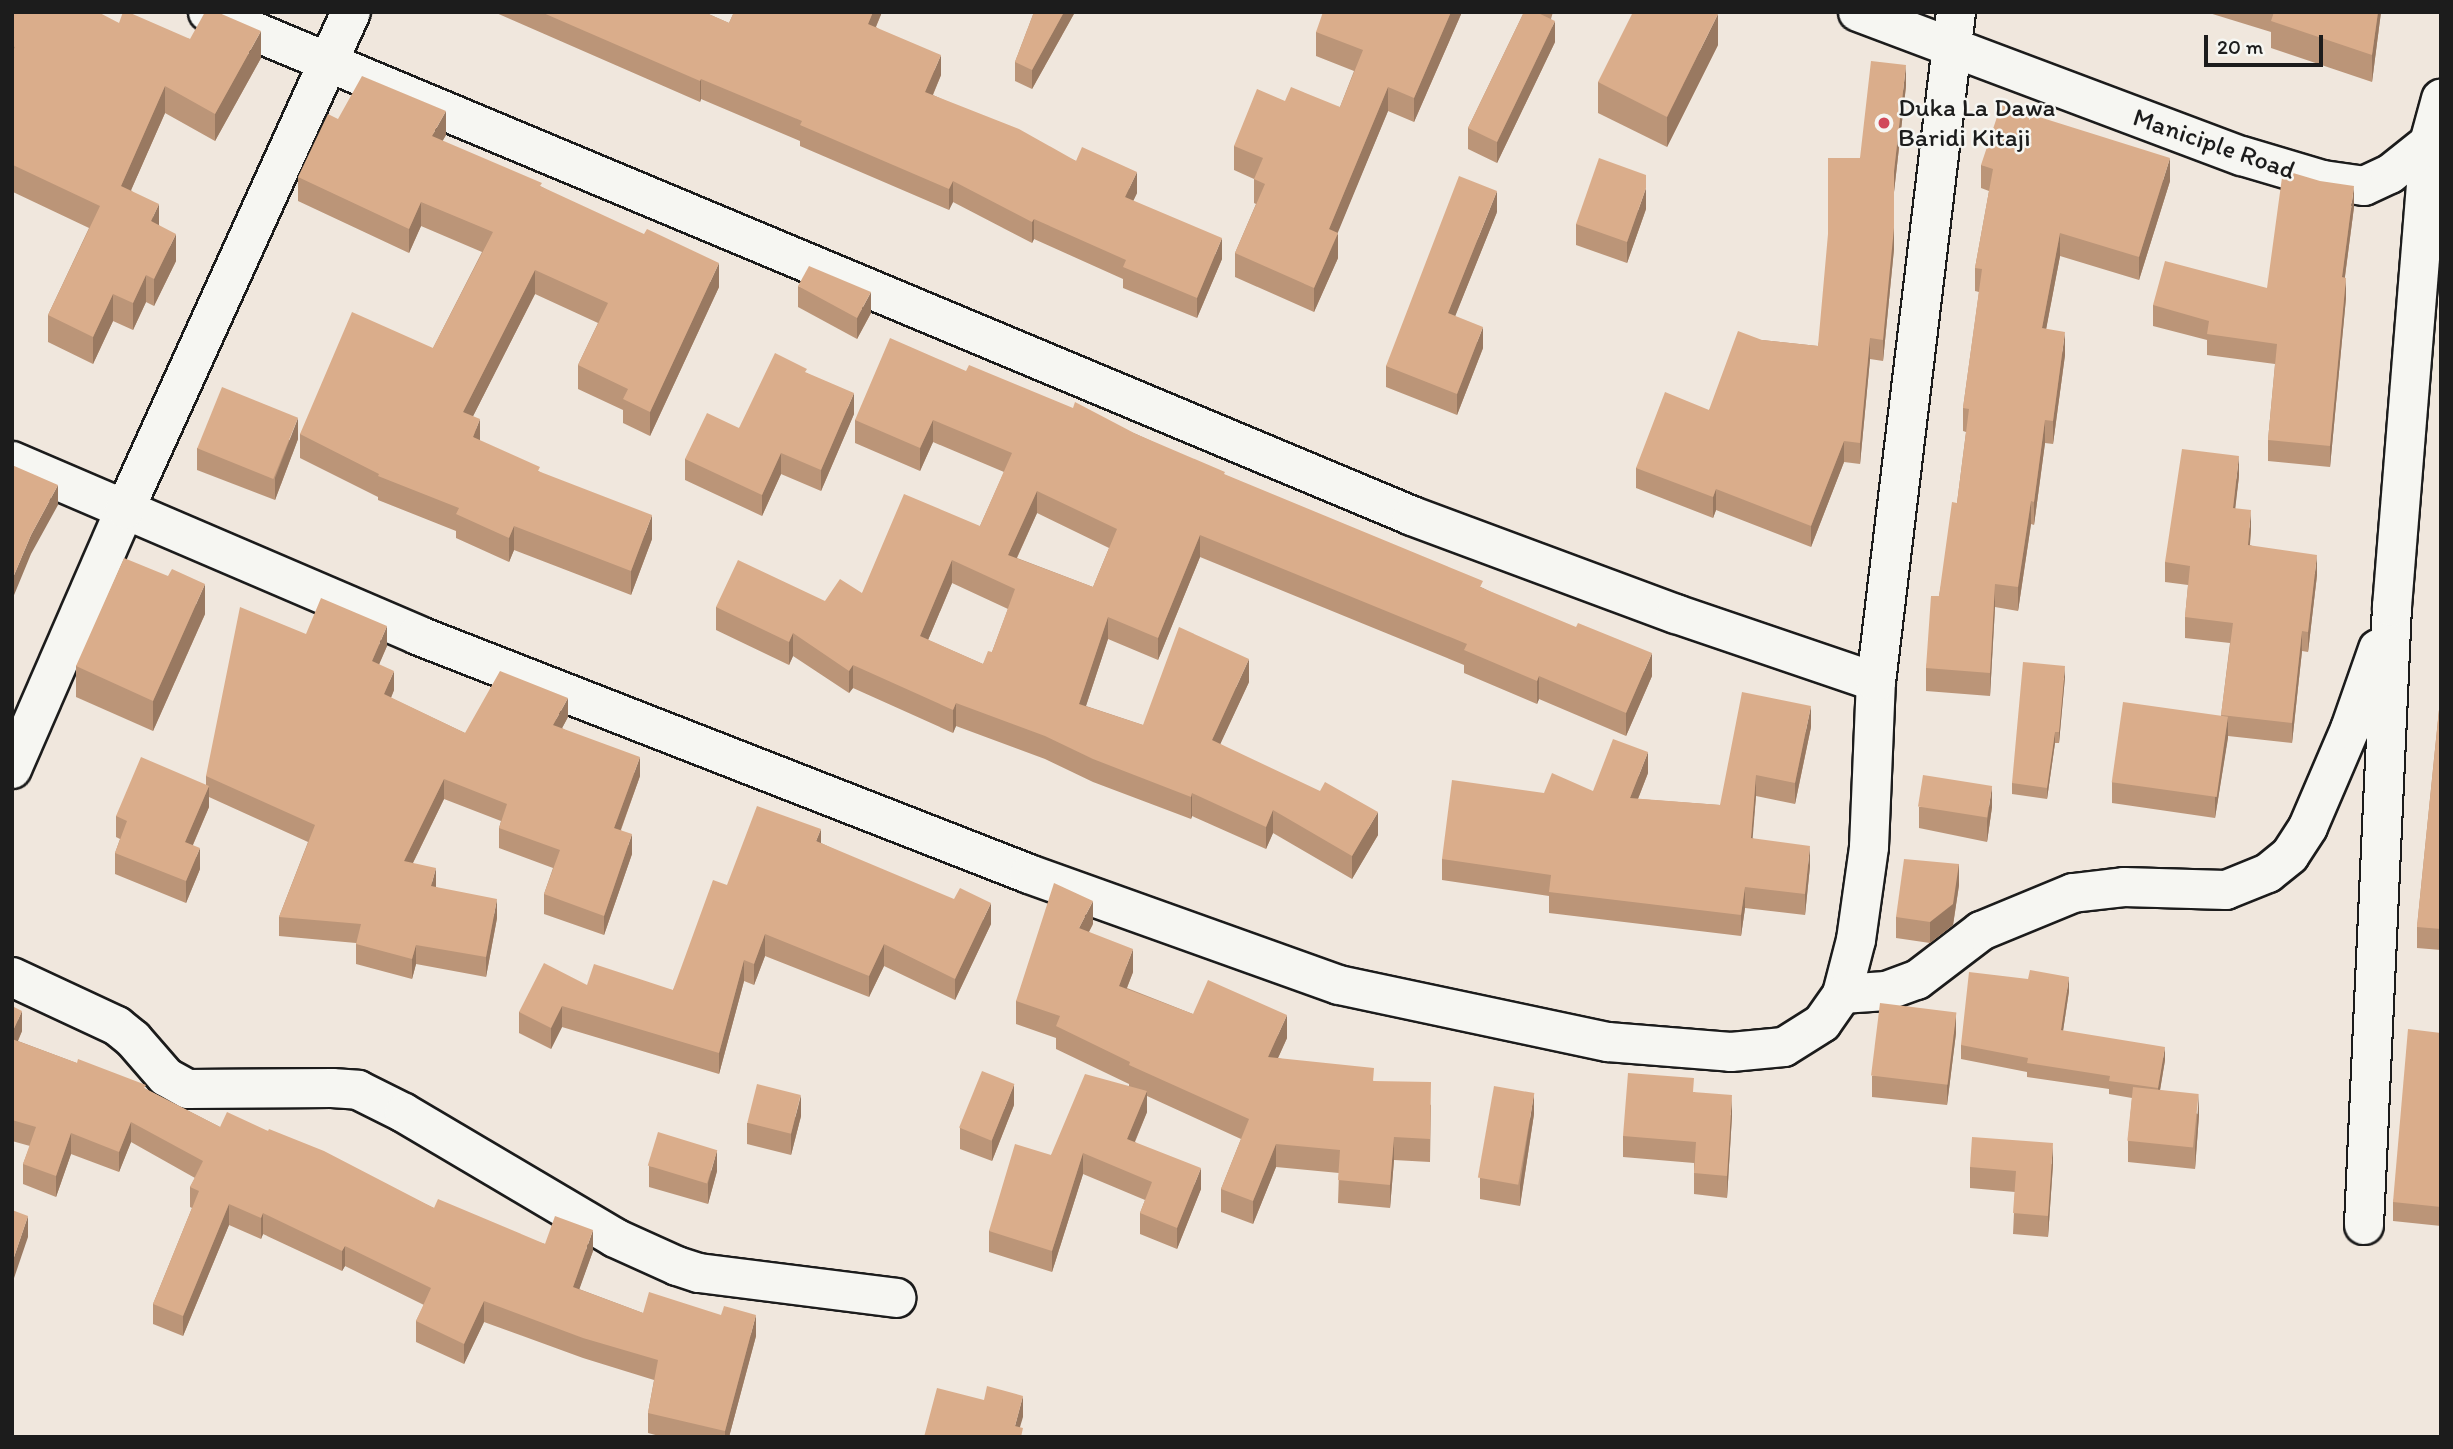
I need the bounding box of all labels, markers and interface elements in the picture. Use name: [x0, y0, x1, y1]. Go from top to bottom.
scale bar: [2208, 21, 2327, 65]
text: 20 m: [2217, 34, 2263, 59]
place label: Duka La Dawa Baridi Kitaji: [1898, 92, 2055, 154]
street label: Maniciple Road: [2129, 102, 2299, 186]
marker: Duka La Dawa Baridi Kitaji: [1876, 115, 1892, 131]

